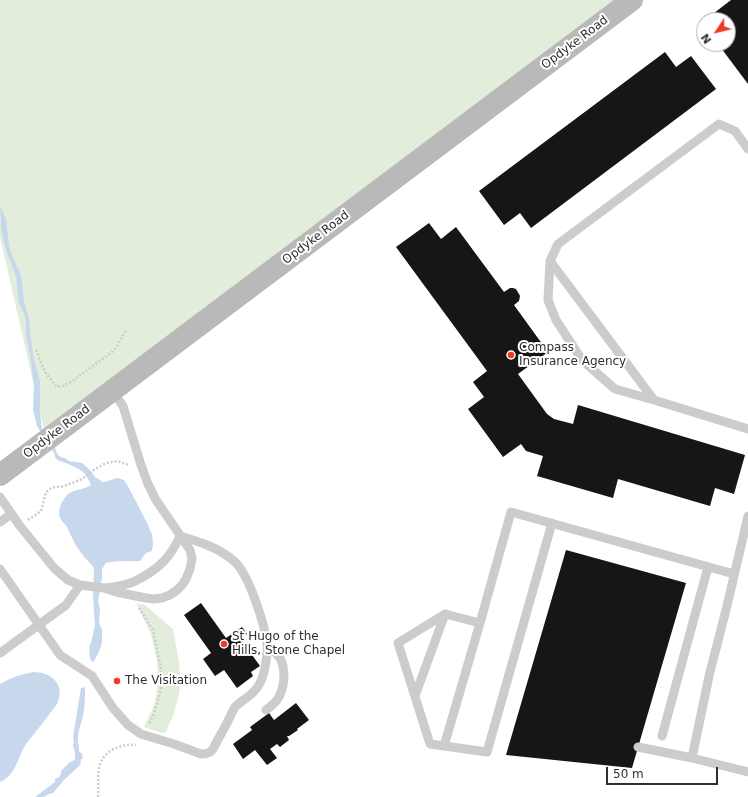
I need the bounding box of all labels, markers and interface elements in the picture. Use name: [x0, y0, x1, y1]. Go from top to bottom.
north arrow: [696, 12, 736, 52]
street label: Opdyke Road: [539, 13, 611, 73]
text: N: [699, 31, 715, 46]
street label: Opdyke Road: [280, 208, 352, 268]
place label: Compass Insurance Agency: [519, 341, 626, 369]
marker: Compass Insurance Agency: [506, 350, 516, 360]
street label: Opdyke Road: [21, 402, 93, 462]
place label: St Hugo of the Hills, Stone Chapel: [232, 630, 345, 658]
marker: St Hugo of the Hills, Stone Chapel: [219, 639, 229, 649]
place label: The Visitation: [125, 674, 207, 688]
marker: The Visitation: [112, 676, 122, 686]
scale bar: [608, 759, 720, 785]
text: 50 m: [613, 767, 644, 781]

